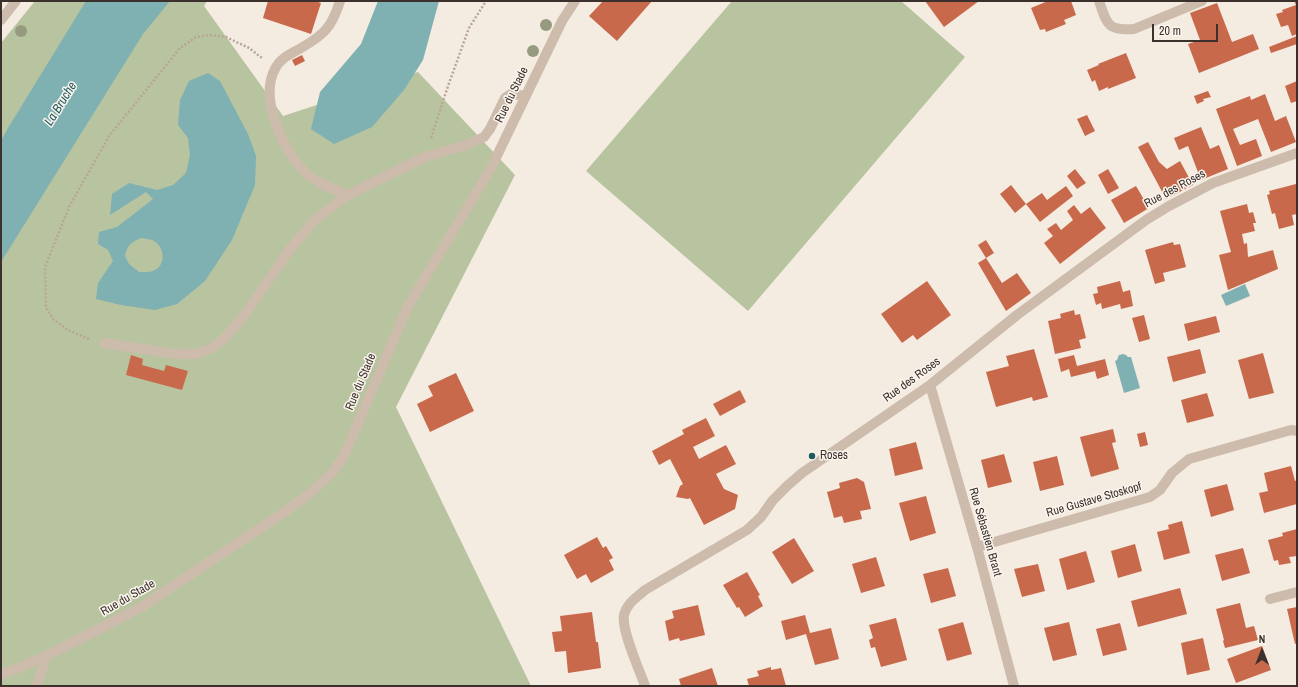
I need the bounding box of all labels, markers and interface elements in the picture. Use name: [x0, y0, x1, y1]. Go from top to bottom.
scale bar: [1154, 16, 1220, 42]
text: 20 m: [1159, 23, 1181, 39]
street label: Rue du Stade: [492, 65, 532, 125]
water label: La Bruche: [42, 79, 80, 129]
street label: Rue des Roses: [1142, 167, 1208, 211]
street label: Rue du Stade: [343, 351, 379, 413]
street label: Rue des Roses: [881, 354, 943, 406]
place label: Roses: [820, 449, 848, 463]
marker: Roses: [807, 451, 817, 461]
street label: Rue Gustave Stoskopf: [1045, 480, 1143, 520]
street label: Rue Sébastien Brant: [965, 486, 1005, 578]
street label: Rue du Stade: [98, 577, 158, 619]
north arrow: [1242, 631, 1282, 671]
text: N: [1259, 632, 1265, 646]

